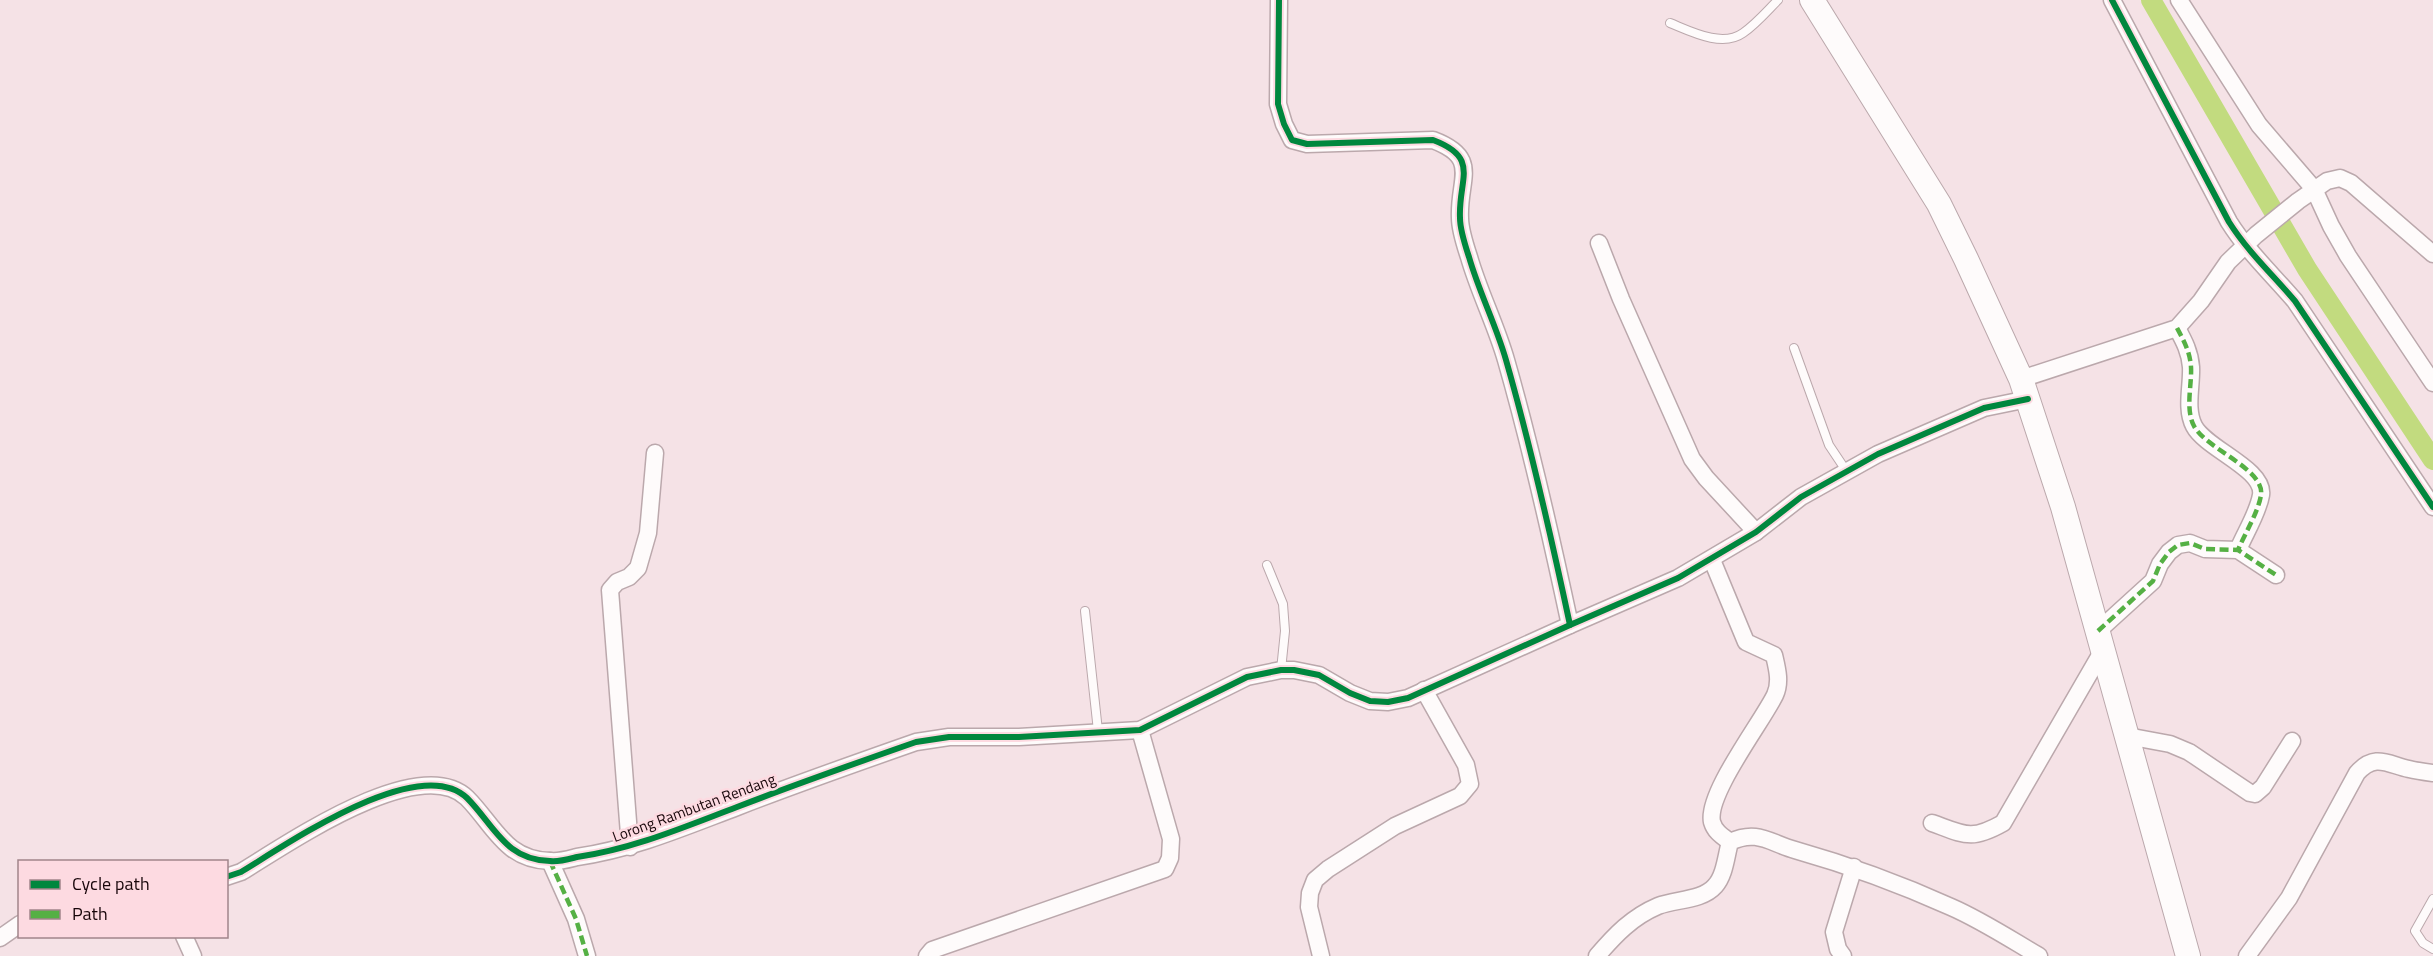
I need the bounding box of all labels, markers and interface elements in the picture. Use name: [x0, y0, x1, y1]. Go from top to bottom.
street label: Lorong Rambutan Rendang: [609, 767, 779, 848]
legend: [18, 860, 228, 938]
text: Cycle path: [72, 870, 150, 897]
text: Path: [72, 900, 108, 927]

